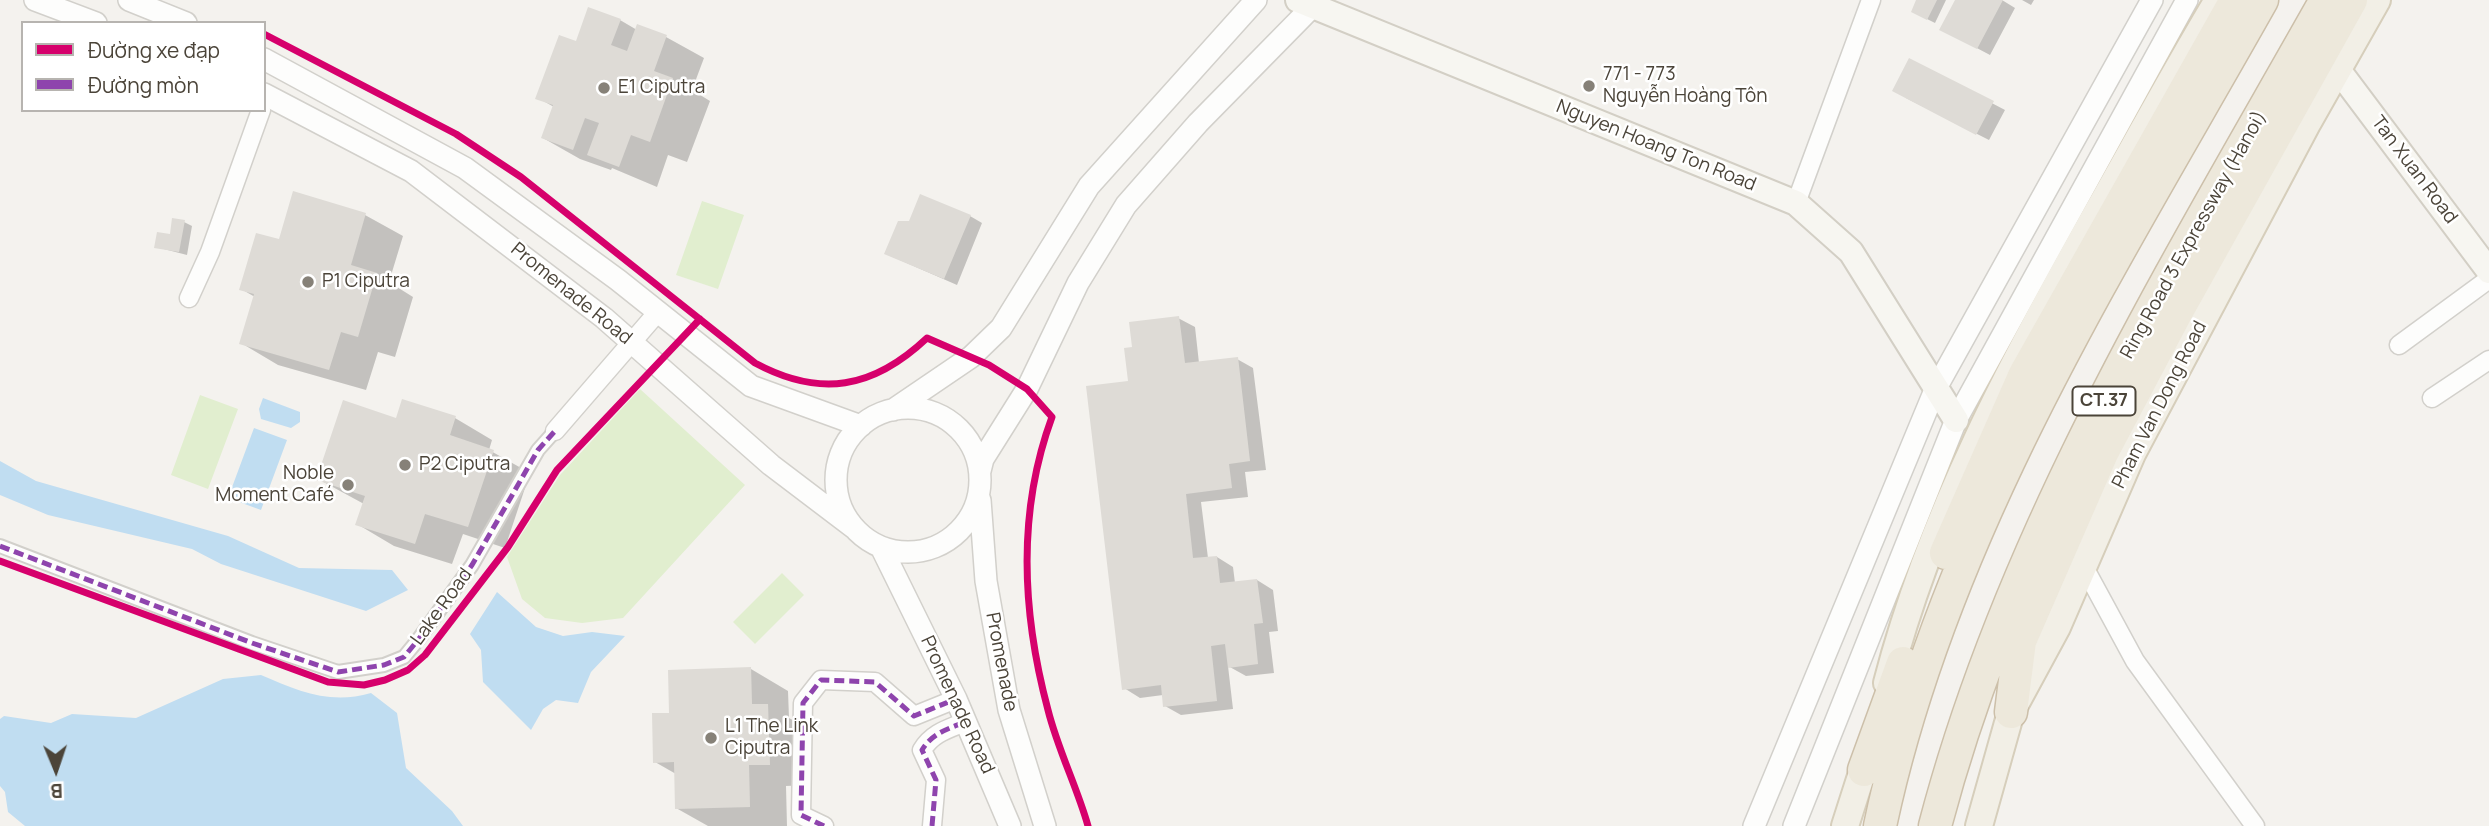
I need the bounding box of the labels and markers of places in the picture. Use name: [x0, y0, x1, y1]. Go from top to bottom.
place label: 771 - 773 Nguyễn Hoàng Tôn: [1603, 64, 1768, 108]
place label: E1 Ciputra: [618, 77, 705, 99]
marker: 771 - 773 Nguyễn Hoàng Tôn: [1581, 78, 1597, 94]
marker: E1 Ciputra: [596, 80, 612, 96]
place label: P1 Ciputra: [322, 271, 410, 293]
marker: P1 Ciputra: [300, 274, 316, 290]
place label: P2 Ciputra: [419, 454, 510, 476]
marker: P2 Ciputra: [397, 457, 413, 473]
place label: Noble Moment Café: [215, 463, 334, 507]
marker: Noble Moment Café: [340, 477, 356, 493]
place label: L1 The Link Ciputra: [725, 716, 818, 760]
marker: L1 The Link Ciputra: [703, 730, 719, 746]

